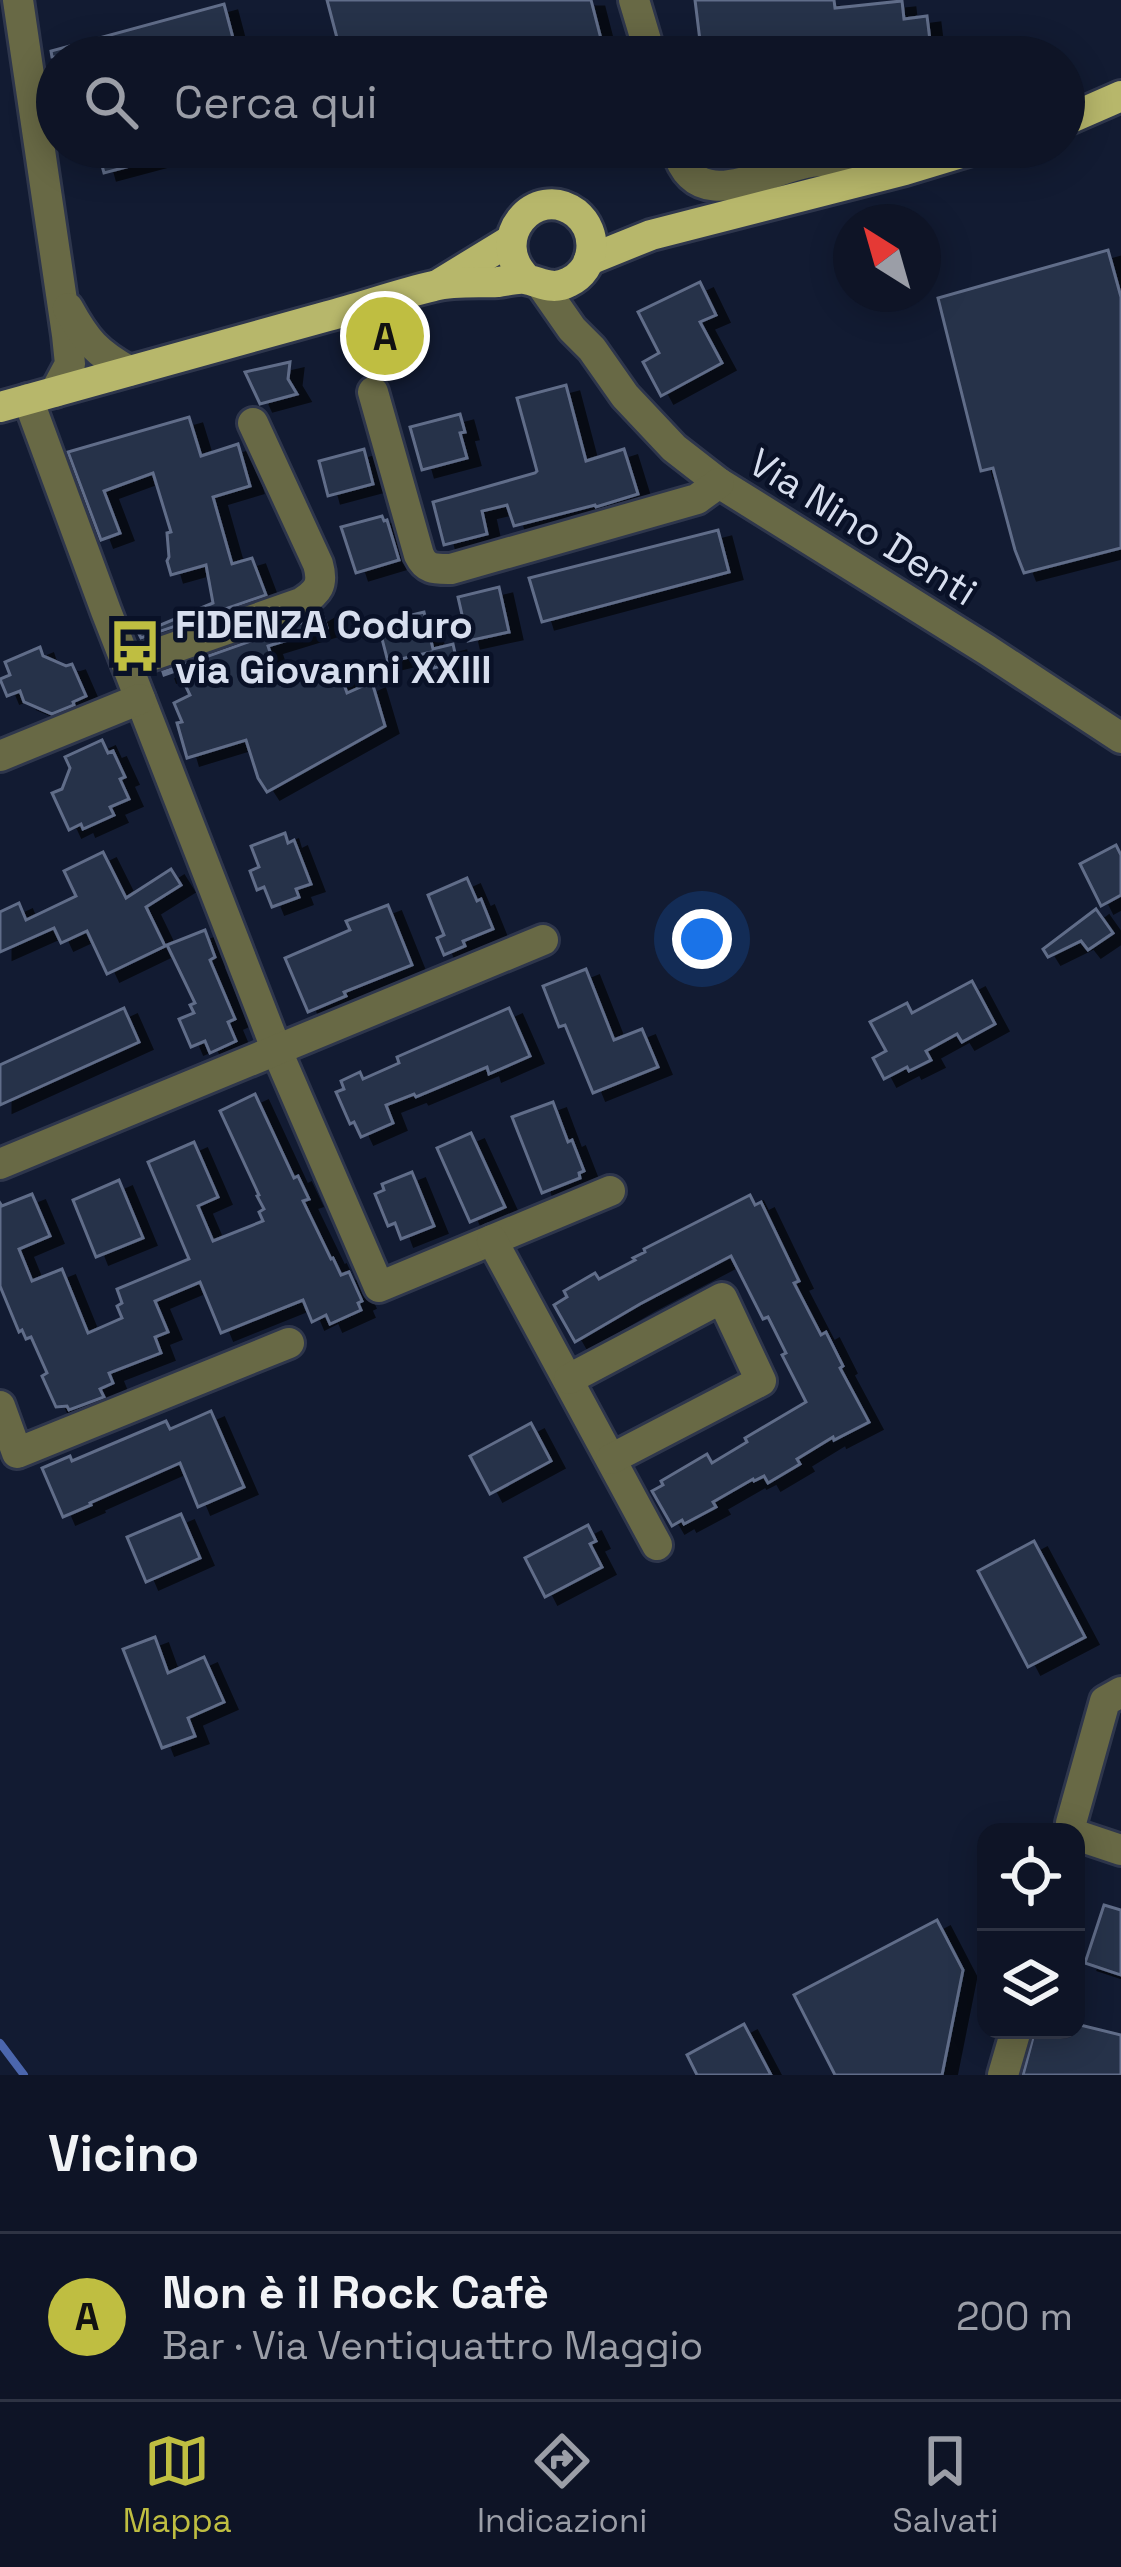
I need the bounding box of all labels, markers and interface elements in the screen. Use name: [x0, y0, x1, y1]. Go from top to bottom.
search box: [36, 36, 1085, 168]
icon: search: [78, 69, 144, 135]
text: Cerca qui: [174, 74, 378, 131]
north arrow: [833, 204, 941, 312]
pin: A: [346, 291, 424, 381]
street label: Via Nino Denti: [740, 437, 986, 617]
place label: FIDENZA Coduro via Giovanni XXIII: [175, 600, 492, 694]
bus stop icon: FIDENZA Coduro via Giovanni XXIII: [106, 617, 164, 675]
your location: [672, 909, 732, 969]
map controls: [977, 1823, 1085, 2039]
button: locate: [977, 1823, 1085, 1931]
button: layers: [977, 1931, 1085, 2039]
text: Vicino: [48, 2121, 199, 2186]
text: Non è il Rock Cafè: [162, 2264, 549, 2321]
text: A: [75, 2292, 99, 2341]
text: 200 m: [956, 2292, 1073, 2341]
text: Bar · Via Ventiquattro Maggio: [162, 2321, 703, 2370]
tab: Mappa: [123, 2428, 232, 2542]
tab: Indicazioni: [477, 2428, 647, 2542]
tab: Salvati: [893, 2428, 998, 2542]

